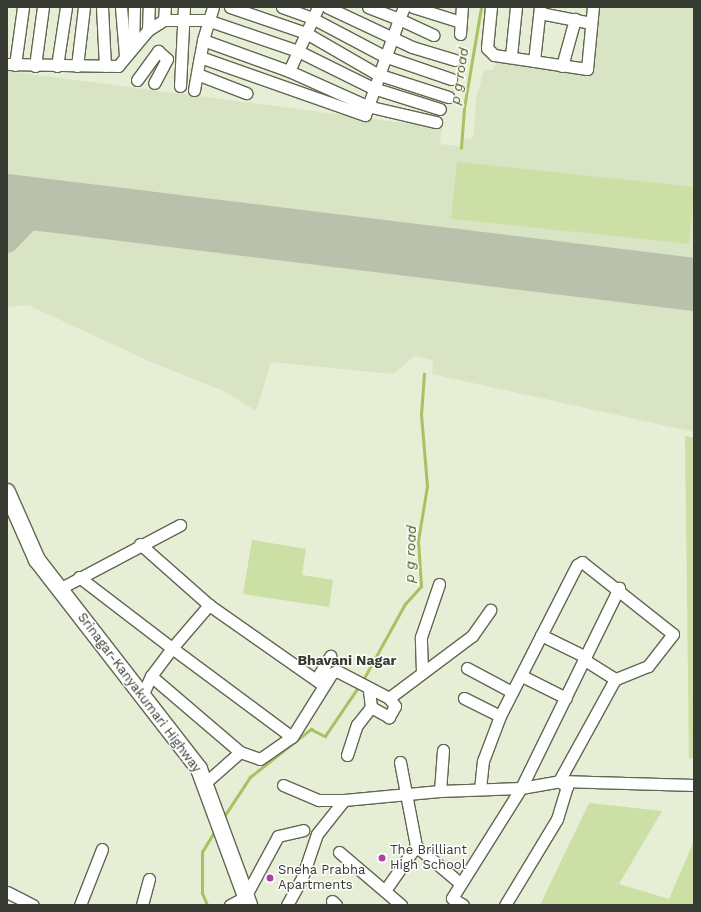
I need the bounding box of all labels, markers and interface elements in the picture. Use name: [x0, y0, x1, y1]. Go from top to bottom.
water label: p g road: [446, 46, 472, 106]
water label: p g road: [401, 525, 419, 583]
street label: Srinagar-Kanyakumari Highway: [74, 610, 204, 776]
district label: Bhavani Nagar: [297, 652, 397, 668]
place label: The Brilliant High School: [390, 843, 467, 874]
marker: The Brilliant High School: [377, 853, 387, 863]
place label: Sneha Prabha Apartments: [278, 863, 366, 894]
marker: Sneha Prabha Apartments: [265, 873, 275, 883]

